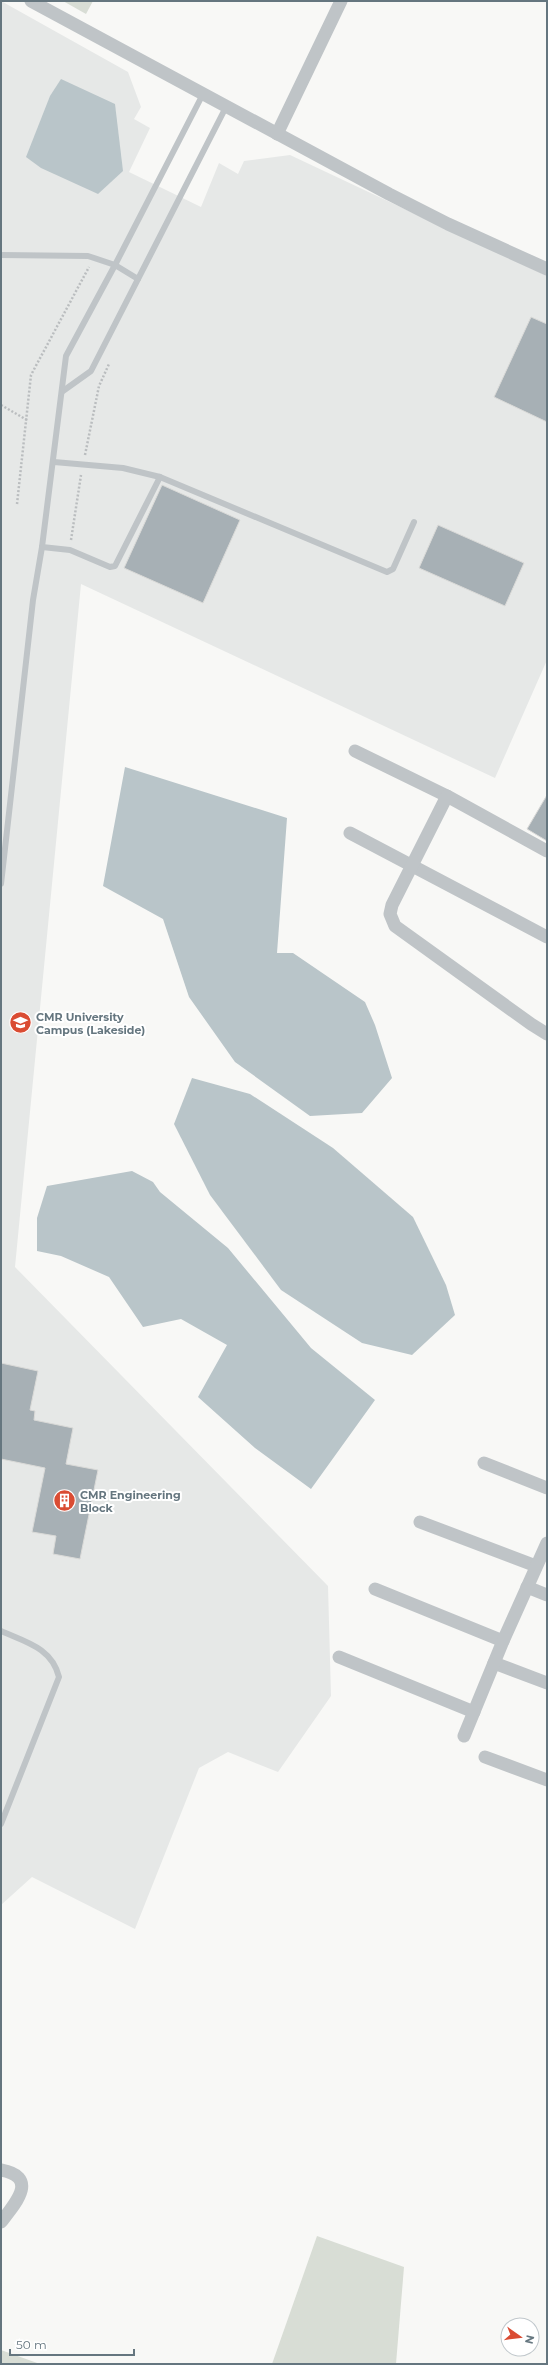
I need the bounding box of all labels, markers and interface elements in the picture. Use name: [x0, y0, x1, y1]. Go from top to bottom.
school or university icon: CMR University Campus (Lakeside): [7, 1010, 33, 1036]
place label: CMR University Campus (Lakeside): [36, 1010, 145, 1037]
building icon: CMR Engineering Block: [52, 1488, 78, 1514]
place label: CMR Engineering Block: [80, 1488, 181, 1515]
north arrow: [500, 2317, 540, 2357]
scale bar: [10, 2331, 134, 2357]
text: N: [522, 2333, 538, 2345]
text: 50 m: [16, 2337, 47, 2352]

